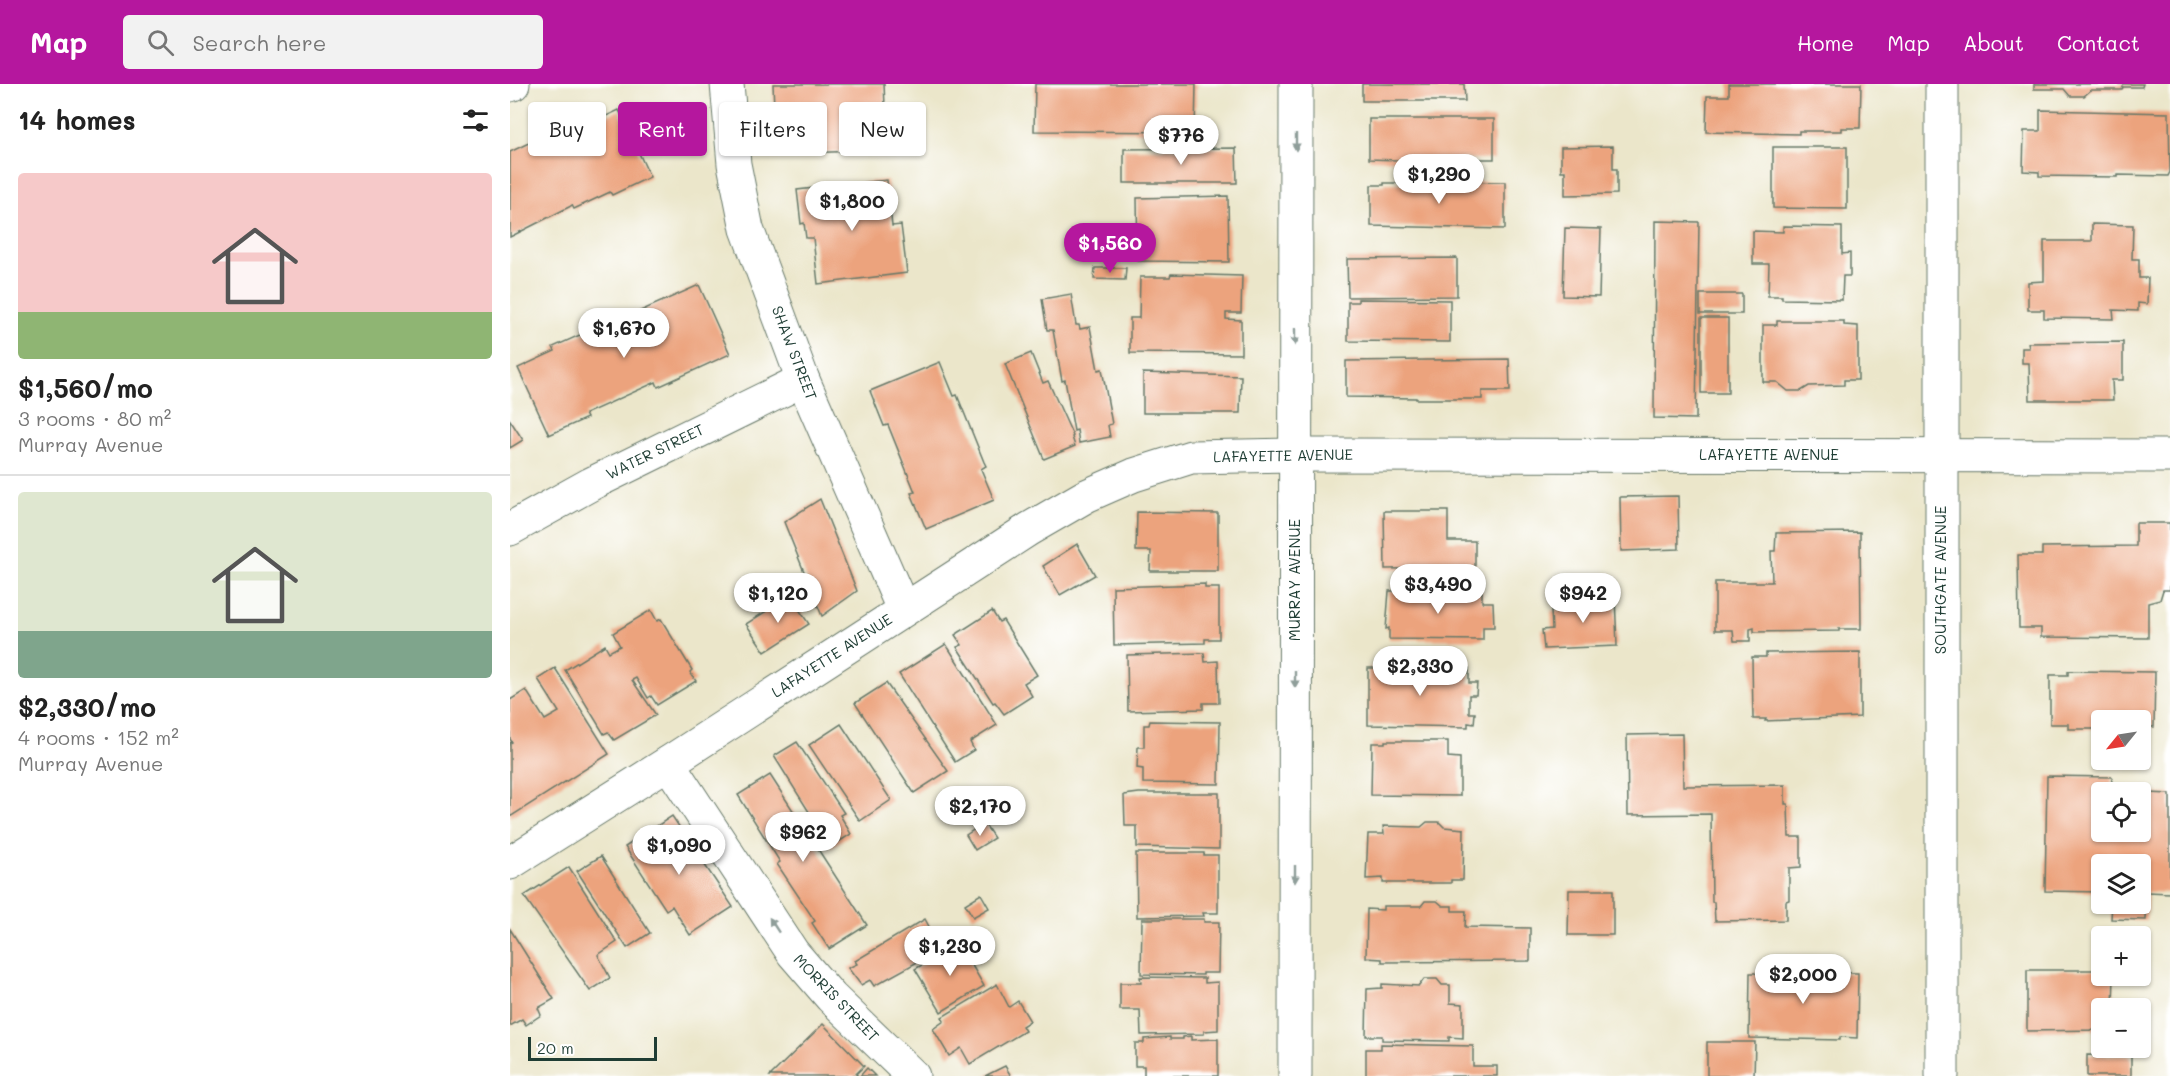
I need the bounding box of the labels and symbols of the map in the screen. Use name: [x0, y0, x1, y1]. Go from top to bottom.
pin: $776: [1145, 115, 1217, 166]
one-way arrow: [1291, 133, 1300, 152]
pin: $1,290: [1390, 154, 1488, 205]
pin: $1,800: [803, 181, 901, 232]
pin: $1,560: [1061, 223, 1159, 274]
street label: SHAW STREET: [768, 303, 822, 403]
pin: $1,670: [575, 308, 673, 359]
one-way arrow: [1290, 328, 1300, 347]
street label: WATER STREET: [602, 419, 707, 484]
street label: LAFAYETTE AVENUE: [1213, 444, 1354, 466]
street label: LAFAYETTE AVENUE: [1699, 444, 1839, 464]
street label: SOUTHGATE AVENUE: [1930, 505, 1950, 654]
street label: MURRAY AVENUE: [1284, 518, 1304, 641]
pin: $3,490: [1389, 564, 1487, 615]
pin: $1,120: [729, 573, 827, 624]
pin: $942: [1547, 573, 1619, 624]
street label: LAFAYETTE AVENUE: [767, 608, 896, 702]
pin: $2,330: [1371, 646, 1469, 697]
one-way arrow: [1290, 670, 1300, 689]
north arrow: [2091, 710, 2151, 770]
pin: $2,170: [931, 786, 1029, 837]
pin: $962: [767, 812, 839, 863]
pin: $1,090: [630, 825, 728, 876]
one-way arrow: [1290, 865, 1300, 884]
one-way arrow: [769, 917, 780, 933]
pin: $1,230: [901, 926, 999, 977]
street label: MORRIS STREET: [790, 949, 884, 1046]
pin: $2,000: [1754, 954, 1852, 1005]
scale bar: [528, 1034, 657, 1062]

